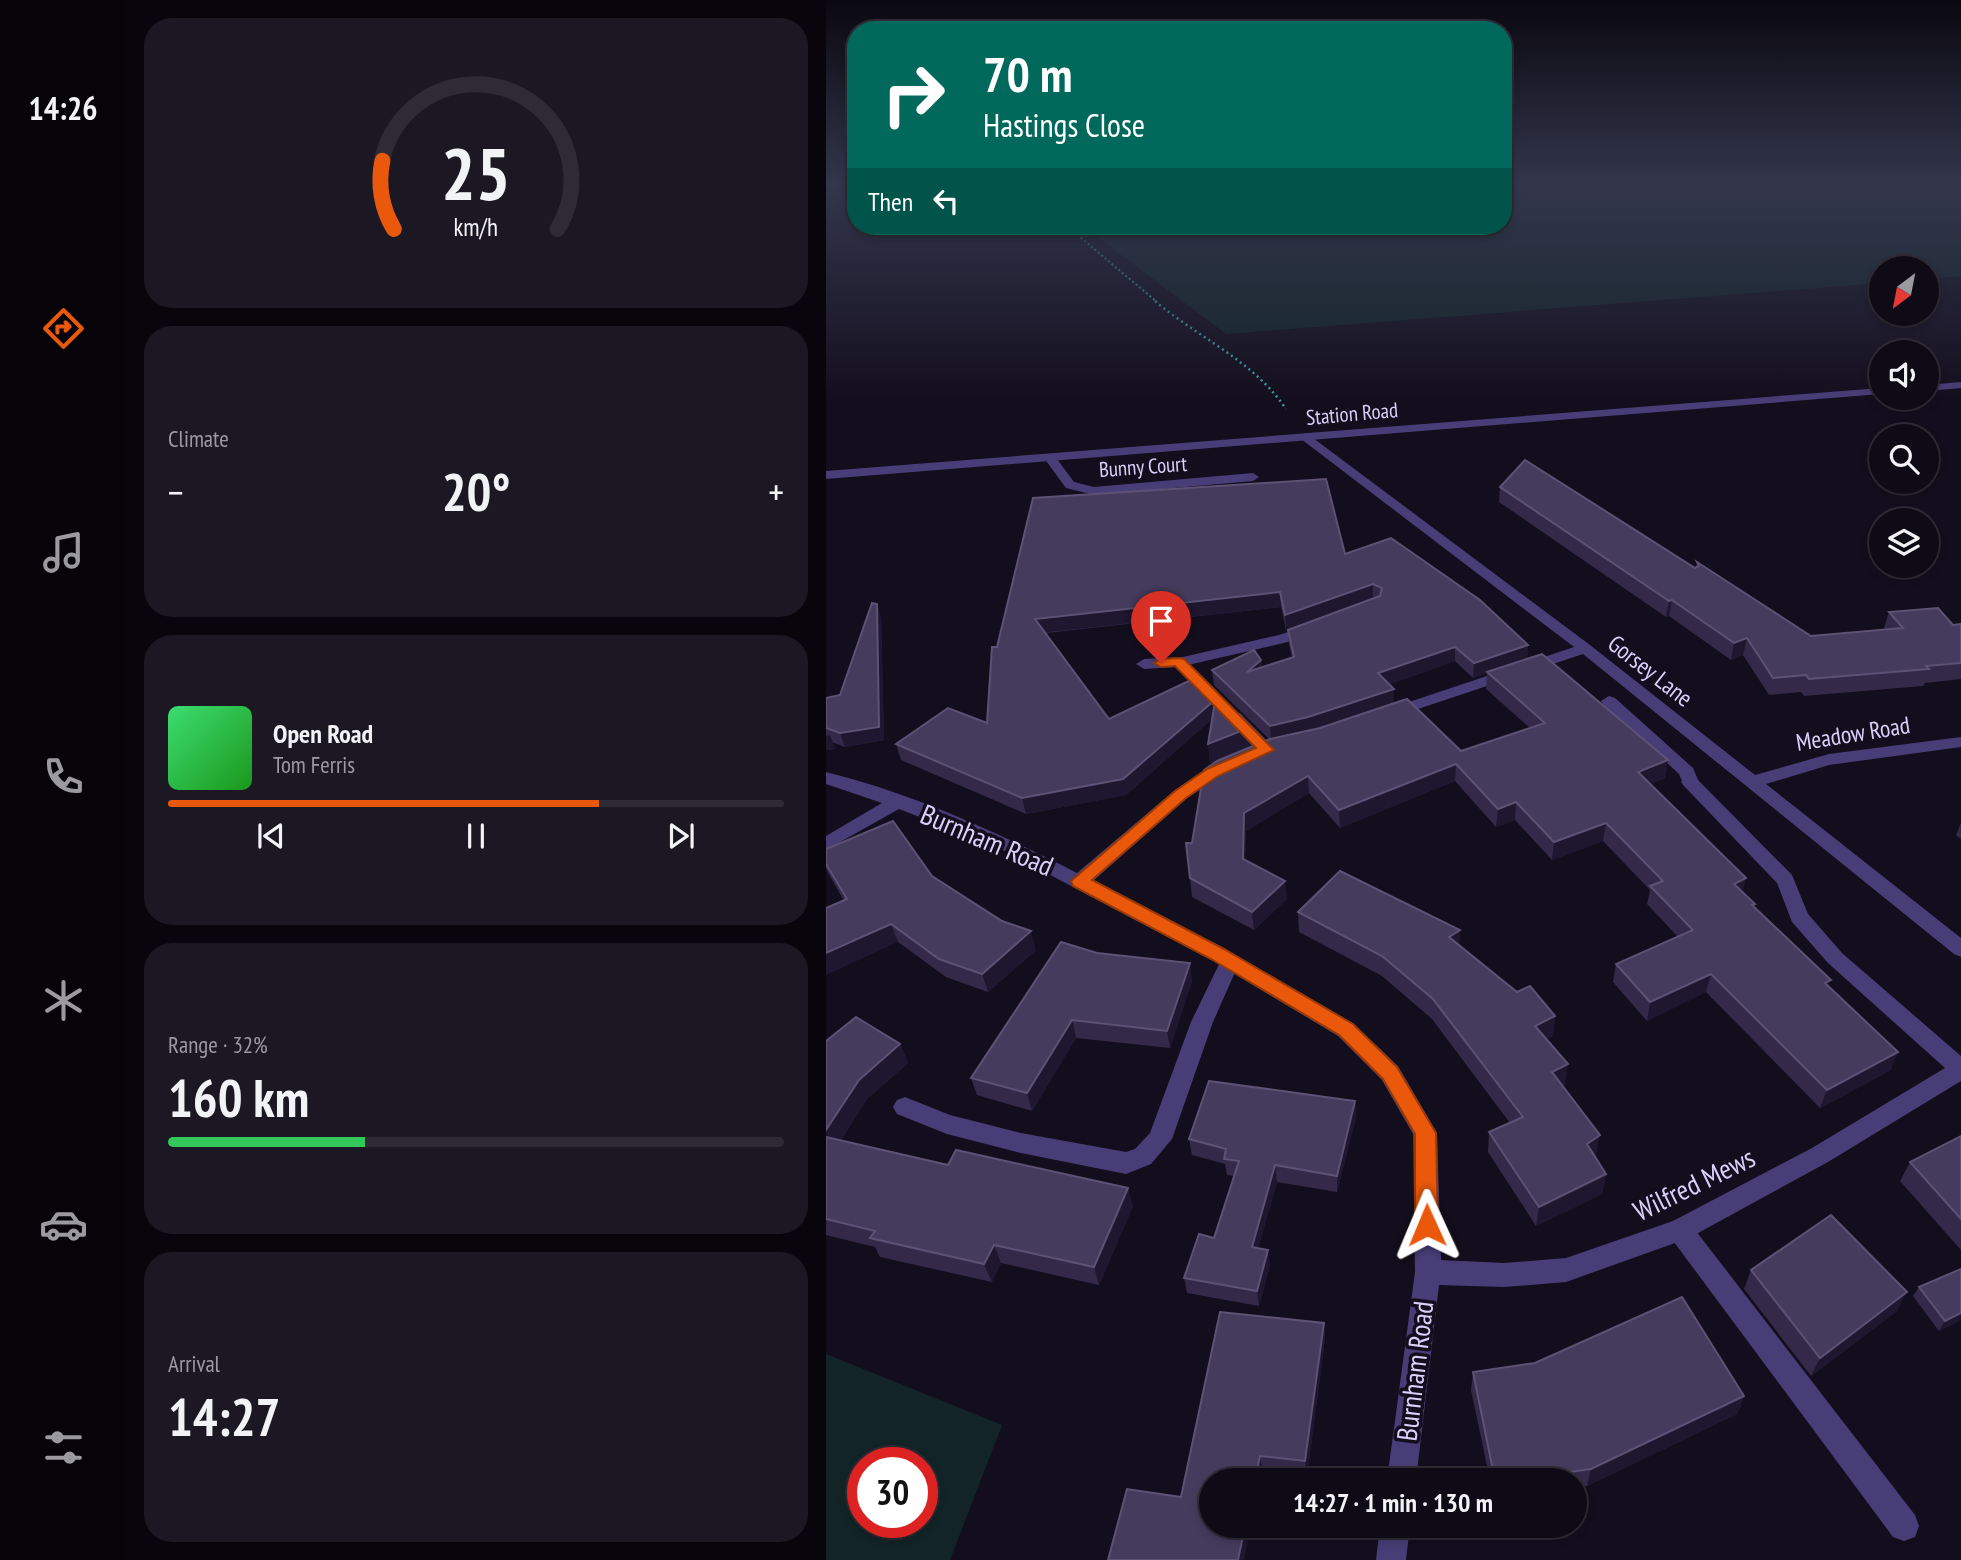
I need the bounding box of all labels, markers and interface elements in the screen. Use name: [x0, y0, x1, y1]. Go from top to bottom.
text: 70 m: [983, 42, 1072, 106]
icon: right: [868, 49, 959, 140]
text: 14:26: [28, 87, 98, 129]
text: Hastings Close: [983, 104, 1145, 146]
text: 25: [441, 126, 511, 220]
icon: left: [927, 182, 965, 220]
text: Then: [868, 185, 913, 218]
text: km/h: [454, 211, 498, 243]
north arrow: [1869, 256, 1939, 326]
map controls: [1869, 256, 1939, 578]
icon: directions: [39, 304, 88, 353]
button: sound: [1869, 340, 1939, 410]
street label: Station Road: [1305, 396, 1399, 431]
text: Climate: [168, 424, 229, 453]
button: search: [1869, 424, 1939, 494]
street label: Bunny Court: [1098, 450, 1188, 483]
text: 20°: [442, 458, 510, 525]
text: −: [168, 467, 184, 516]
text: +: [768, 467, 784, 516]
button: layers: [1869, 508, 1939, 578]
icon: music: [39, 528, 88, 577]
pin: [1131, 591, 1191, 663]
icon: arrive: [1142, 602, 1180, 640]
street label: Gorsey Lane: [1602, 628, 1699, 713]
street label: Meadow Road: [1794, 709, 1912, 758]
text: Open Road: [273, 717, 373, 750]
text: Tom Ferris: [273, 750, 355, 779]
icon: phone: [39, 752, 88, 801]
street label: Burnham Road: [915, 795, 1059, 884]
icon: previous: [252, 817, 290, 855]
icon: pause: [457, 817, 495, 855]
icon: next: [662, 817, 700, 855]
icon: climate: [39, 976, 88, 1025]
text: Range · 32%: [168, 1030, 268, 1059]
text: 160 km: [168, 1064, 309, 1131]
street label: Wilfred Mews: [1627, 1138, 1761, 1229]
position arrow: [1390, 1188, 1464, 1262]
icon: car: [39, 1200, 88, 1249]
street label: Burnham Road: [1388, 1299, 1441, 1443]
text: Arrival: [168, 1349, 220, 1378]
text: 14:27: [168, 1383, 280, 1450]
icon: filters: [39, 1423, 88, 1472]
speed limit sign: 30: [847, 1447, 938, 1538]
text: 14:27 · 1 min · 130 m: [1293, 1486, 1493, 1519]

